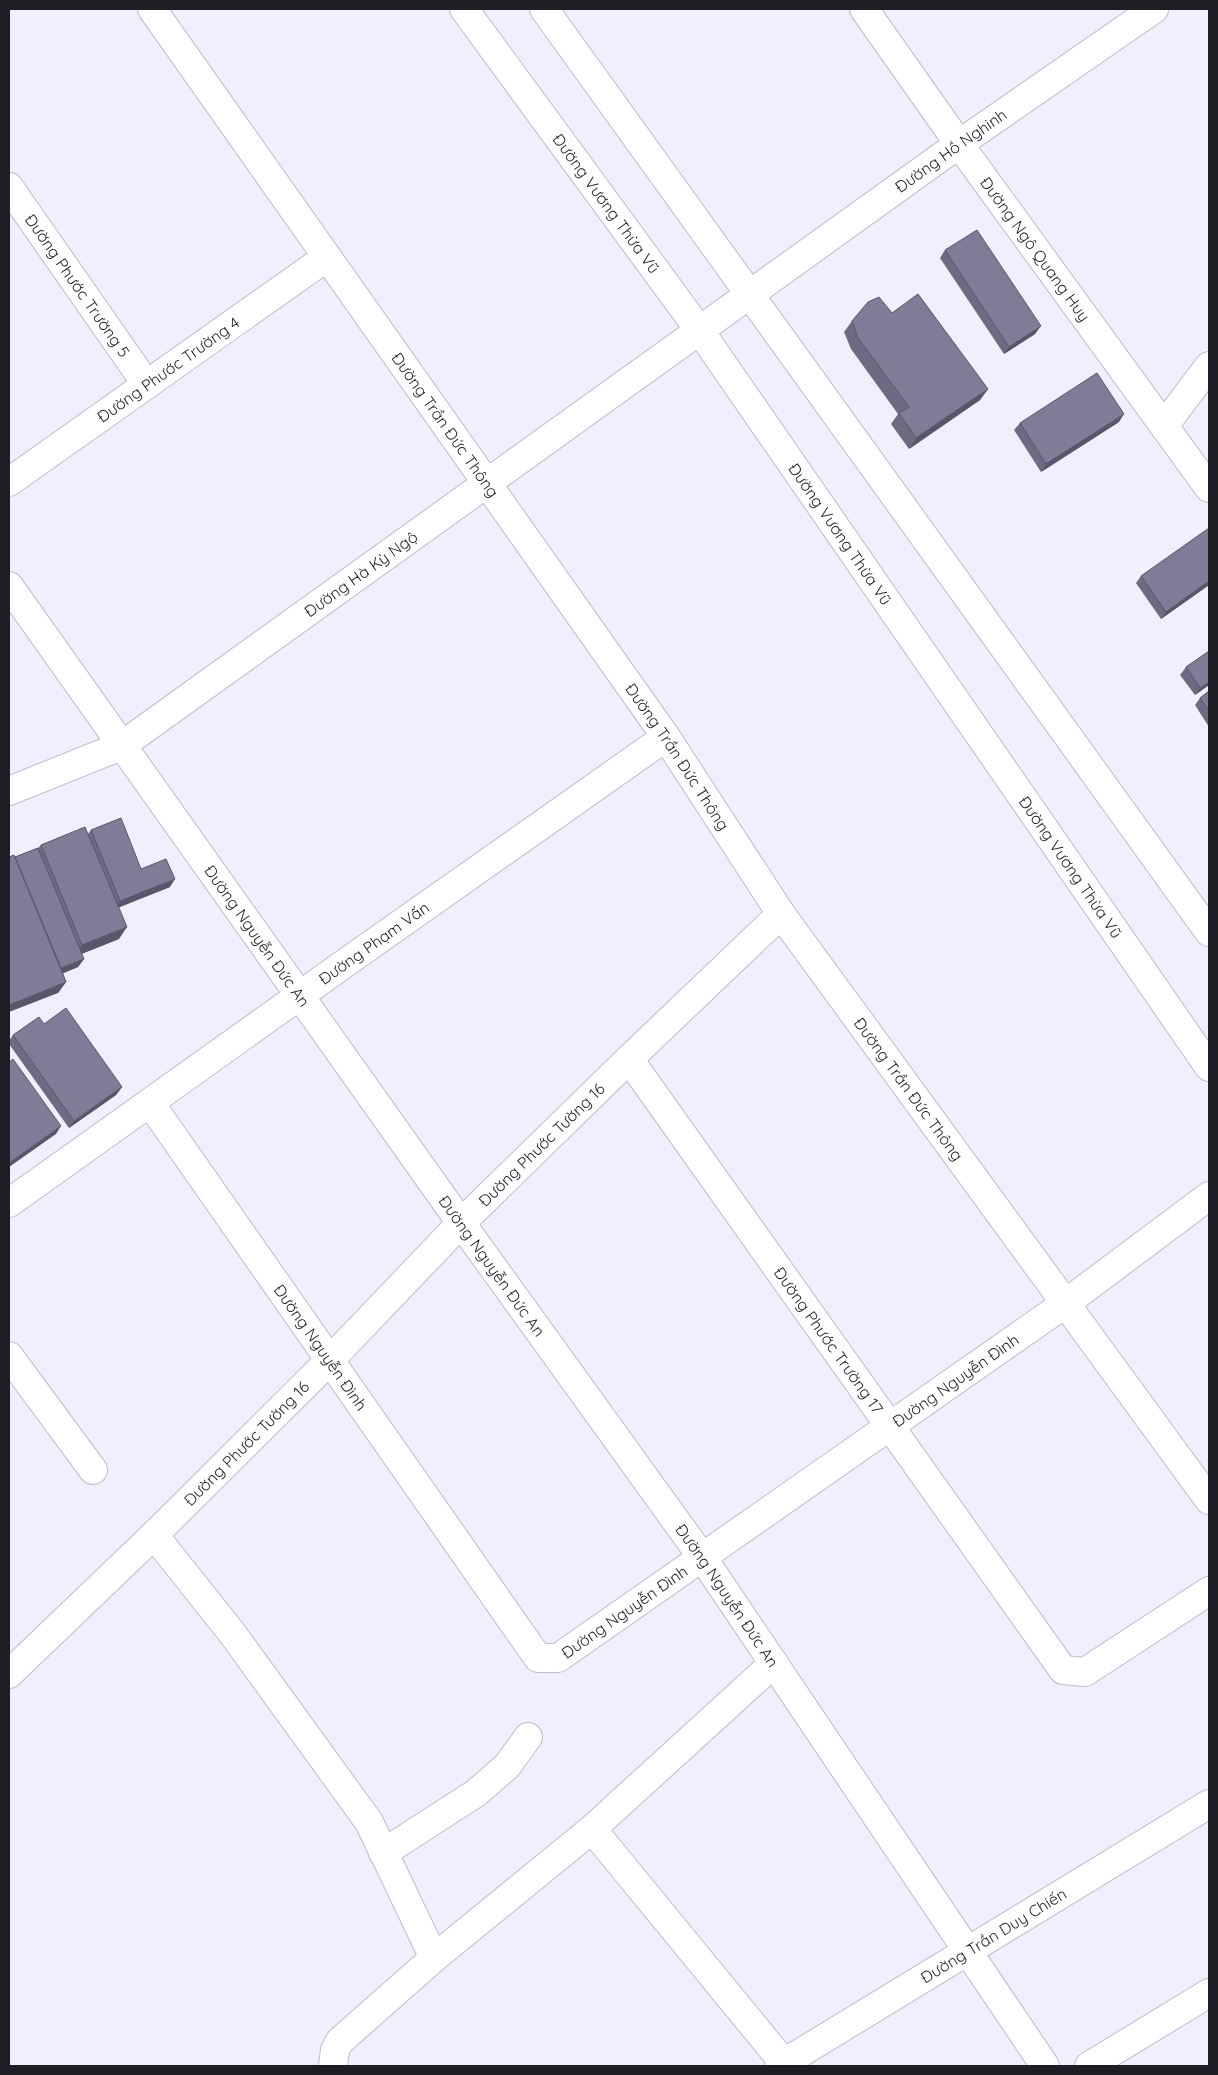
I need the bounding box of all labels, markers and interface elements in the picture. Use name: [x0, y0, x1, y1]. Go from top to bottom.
street label: Đường Hồ Nghinh: [891, 104, 1010, 197]
street label: Đường Vương Thừa Vũ: [549, 130, 664, 277]
street label: Đường Ngô Quang Huy: [976, 173, 1095, 325]
street label: Đường Phước Trường 5: [21, 210, 134, 361]
street label: Đường Phước Trường 4: [93, 312, 243, 427]
street label: Đường Trần Đức Thông: [388, 348, 504, 501]
street label: Đường Vương Thừa Vũ: [784, 459, 896, 609]
street label: Đường Hà Kỳ Ngộ: [300, 526, 421, 621]
street label: Đường Trần Đức Thông: [621, 679, 734, 834]
street label: Đường Vương Thừa Vũ: [1015, 792, 1127, 942]
street label: Đường Nguyễn Đức An: [200, 861, 314, 1011]
street label: Đường Phạm Vấn: [315, 897, 433, 989]
street label: Đường Trần Đức Thông: [850, 1013, 968, 1165]
street label: Đường Phước Tường 16: [474, 1078, 609, 1211]
street label: Đường Nguyễn Đức An: [435, 1191, 550, 1340]
street label: Đường Phước Trường 17: [770, 1263, 888, 1418]
street label: Đường Nguyễn Đình: [270, 1280, 372, 1414]
street label: Đường Nguyễn Đình: [888, 1329, 1022, 1431]
street label: Đường Phước Tường 16: [179, 1376, 313, 1510]
street label: Đường Nguyễn Đức An: [671, 1520, 783, 1671]
street label: Đường Nguyễn Đình: [557, 1561, 691, 1663]
street label: Đường Trần Duy Chiến: [917, 1883, 1070, 1987]

